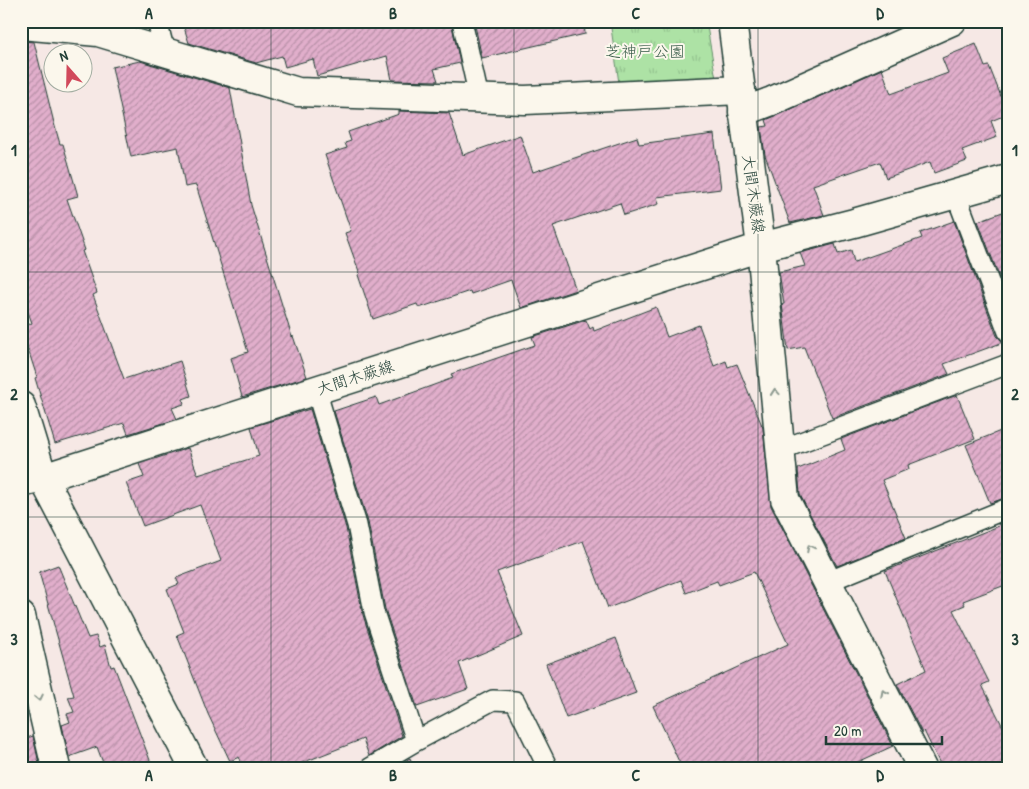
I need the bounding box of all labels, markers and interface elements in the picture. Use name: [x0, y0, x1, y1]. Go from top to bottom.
text: A: [145, 2, 153, 24]
text: B: [389, 2, 397, 24]
text: C: [632, 2, 641, 24]
text: D: [876, 2, 884, 24]
park label: 芝神戸公園: [605, 40, 685, 62]
north arrow: [42, 42, 92, 92]
text: N: [57, 45, 71, 66]
text: 1: [11, 139, 17, 161]
text: 1: [1012, 139, 1018, 161]
street label: 大間木蕨線: [738, 153, 770, 235]
street label: 大間木蕨線: [314, 354, 396, 400]
text: 2: [10, 383, 18, 405]
text: 2: [1011, 383, 1019, 405]
one-way arrow: [770, 388, 781, 396]
one-way arrow: [806, 545, 816, 554]
text: 3: [10, 628, 18, 650]
text: 3: [1011, 628, 1019, 650]
one-way arrow: [880, 689, 890, 698]
one-way arrow: [33, 694, 44, 703]
scale bar: [826, 714, 943, 746]
text: 20 m: [834, 720, 861, 741]
text: A: [145, 764, 153, 786]
text: B: [389, 764, 397, 786]
text: C: [632, 764, 641, 786]
text: D: [876, 764, 884, 786]

